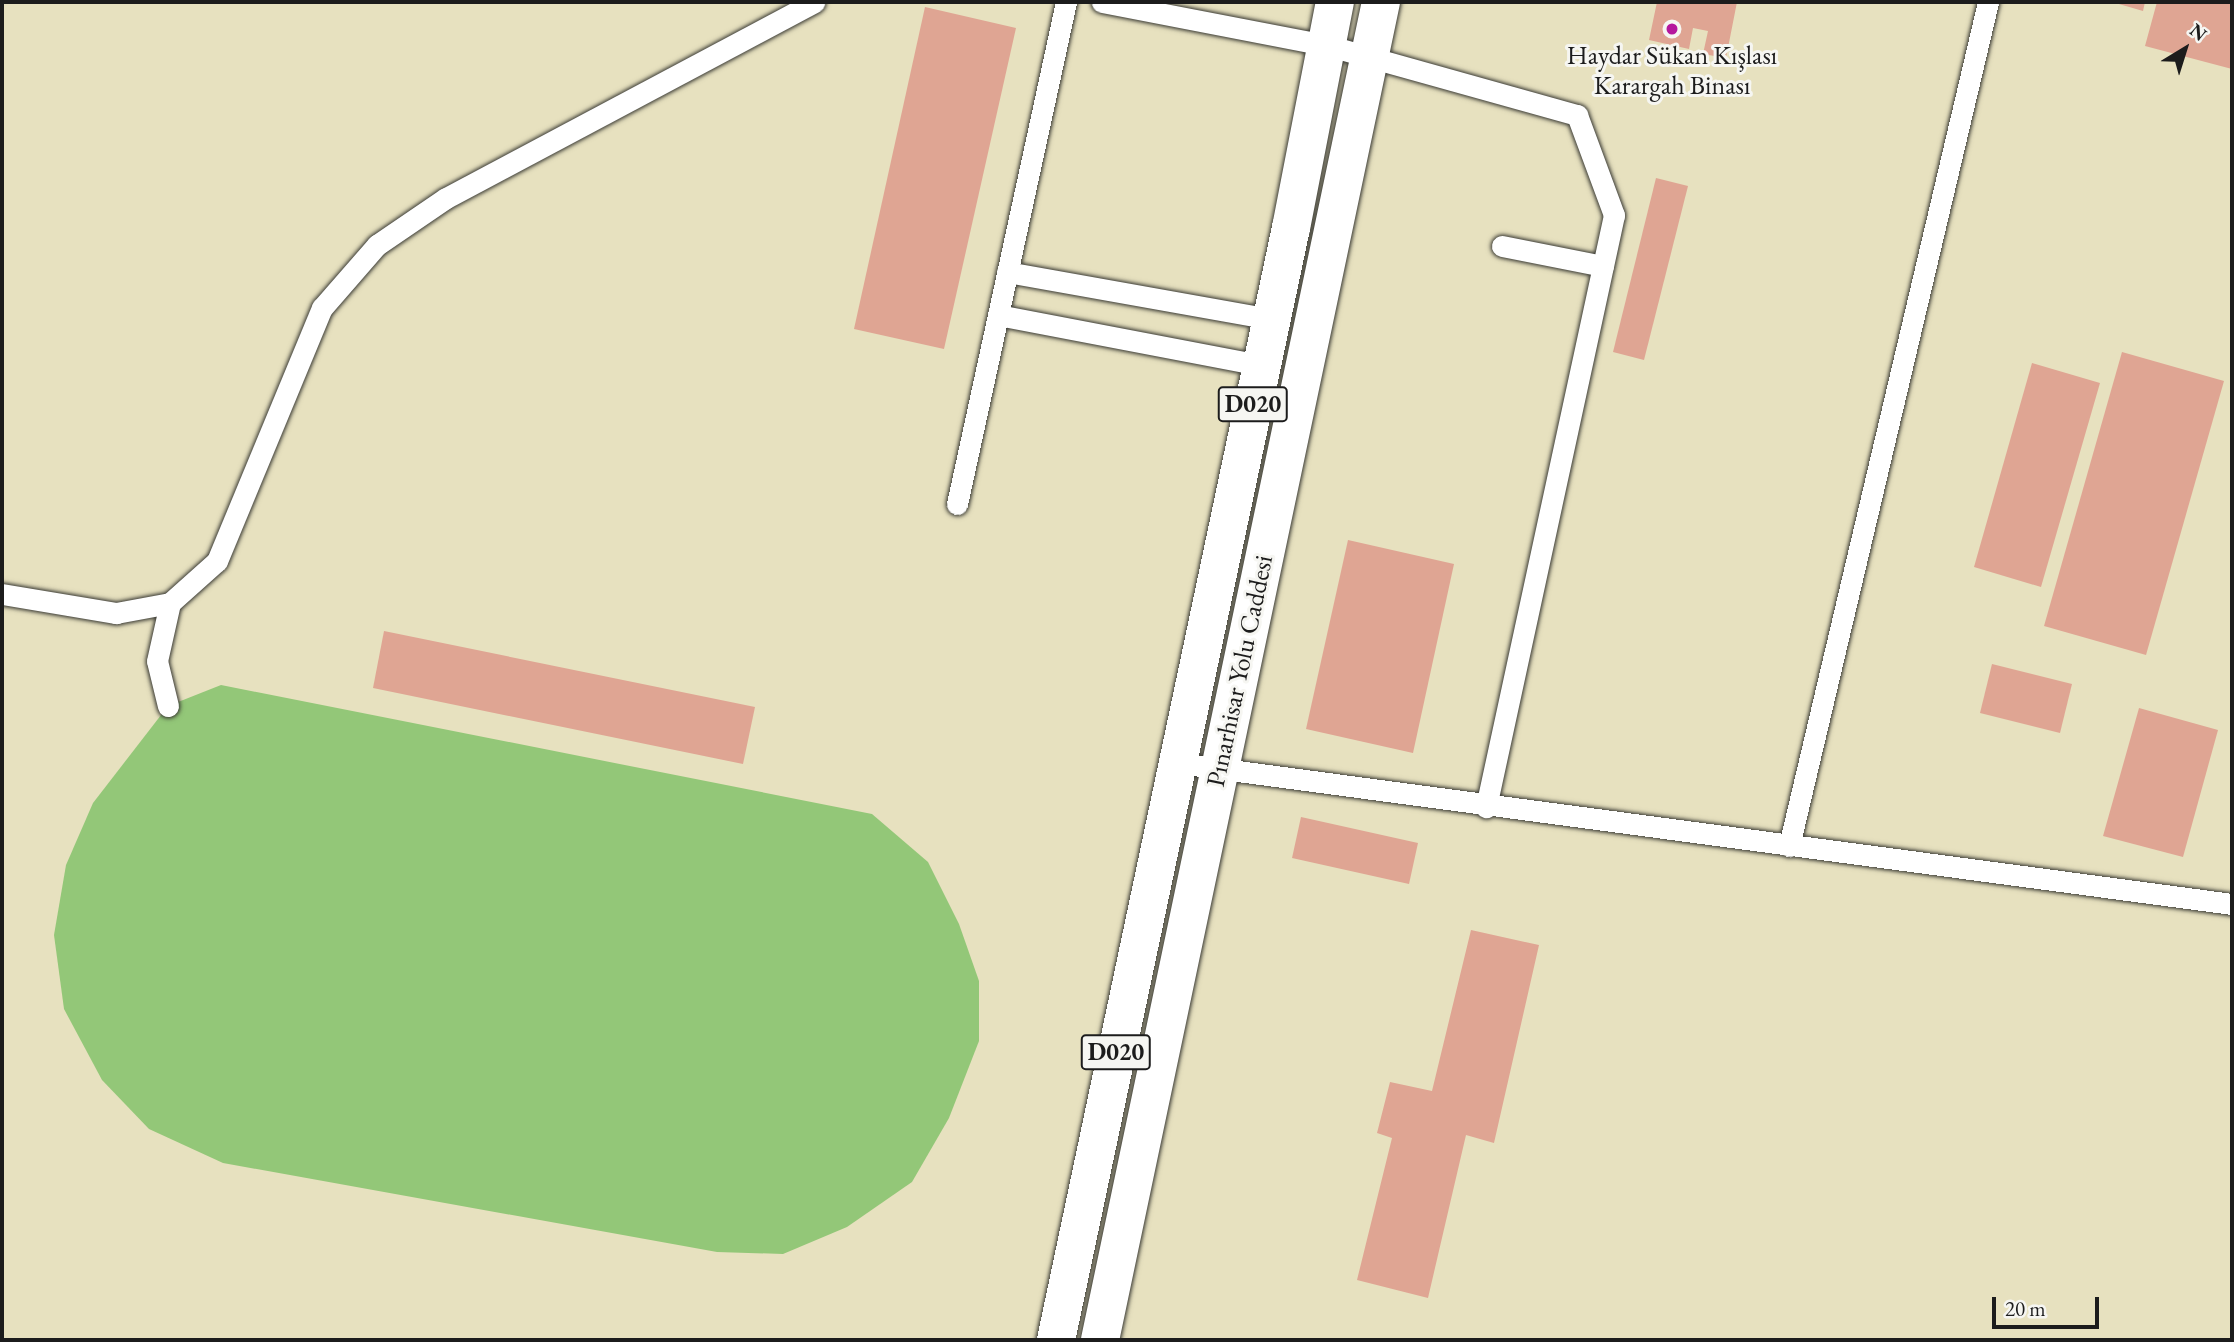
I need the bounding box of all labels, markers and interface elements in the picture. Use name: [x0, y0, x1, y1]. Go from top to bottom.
north arrow: [2150, 14, 2220, 84]
text: N: [2184, 17, 2212, 47]
marker: Haydar Sükan Kışlası Karargah Binası: [1664, 21, 1680, 37]
place label: Haydar Sükan Kışlası Karargah Binası: [1567, 40, 1777, 102]
road number: D020: [1216, 384, 1290, 424]
street label: Pınarhisar Yolu Caddesi: [1200, 552, 1280, 790]
road number: D020: [1079, 1032, 1153, 1072]
scale bar: [1996, 1282, 2103, 1326]
text: 20 m: [2005, 1295, 2046, 1322]

